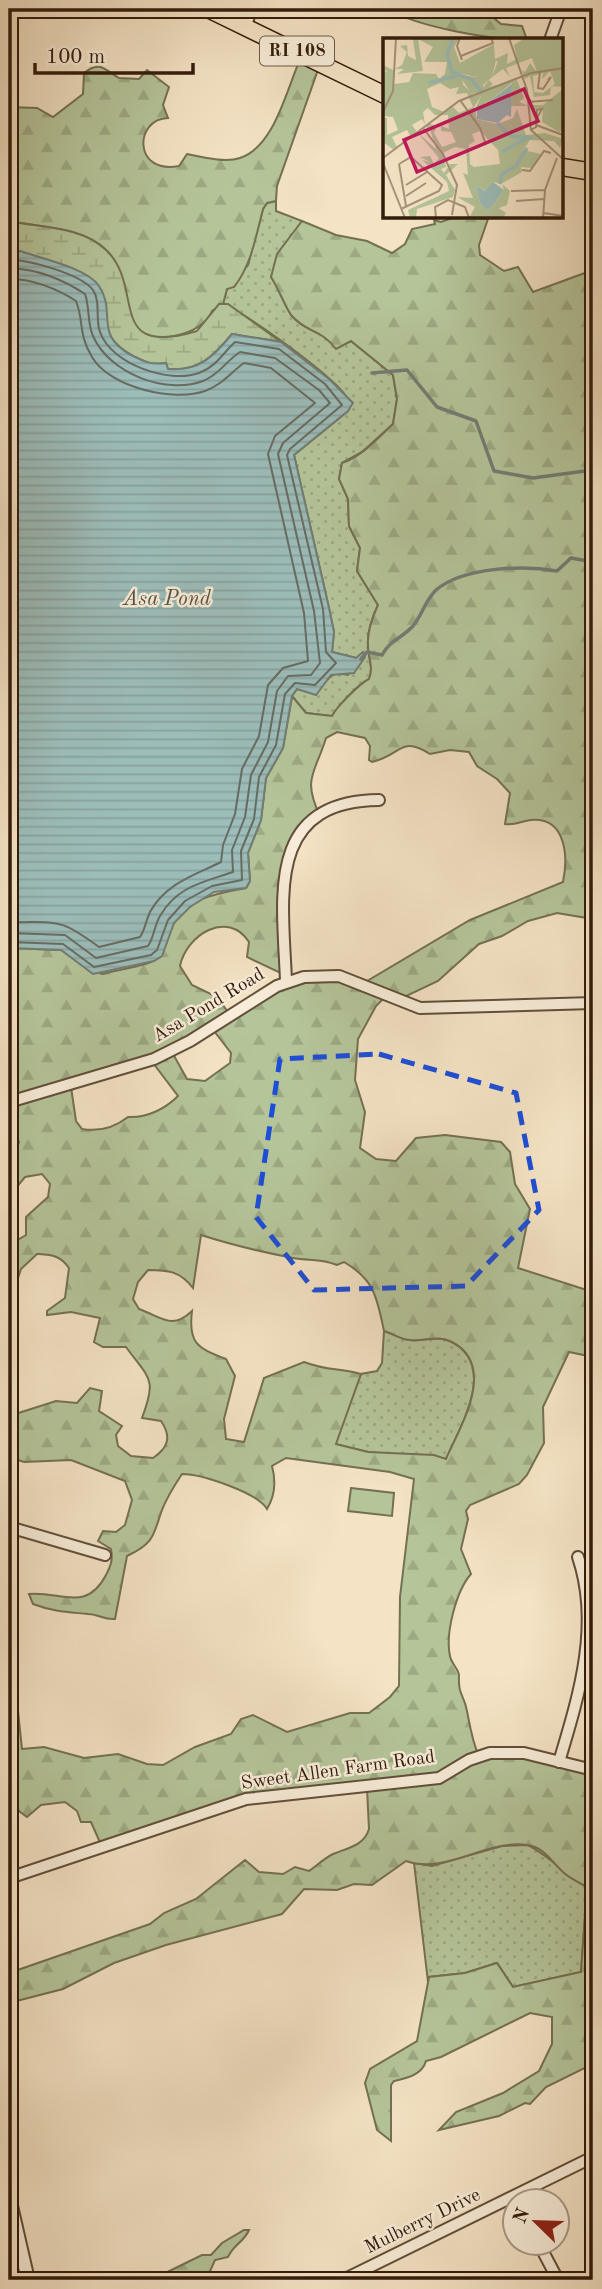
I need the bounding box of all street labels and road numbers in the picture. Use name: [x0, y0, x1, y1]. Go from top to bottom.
road number: RI 108: [260, 36, 334, 66]
street label: Asa Pond Road: [150, 965, 268, 1047]
street label: Sweet Allen Farm Road: [240, 1748, 436, 1794]
street label: Mulberry Drive: [362, 2186, 484, 2258]

